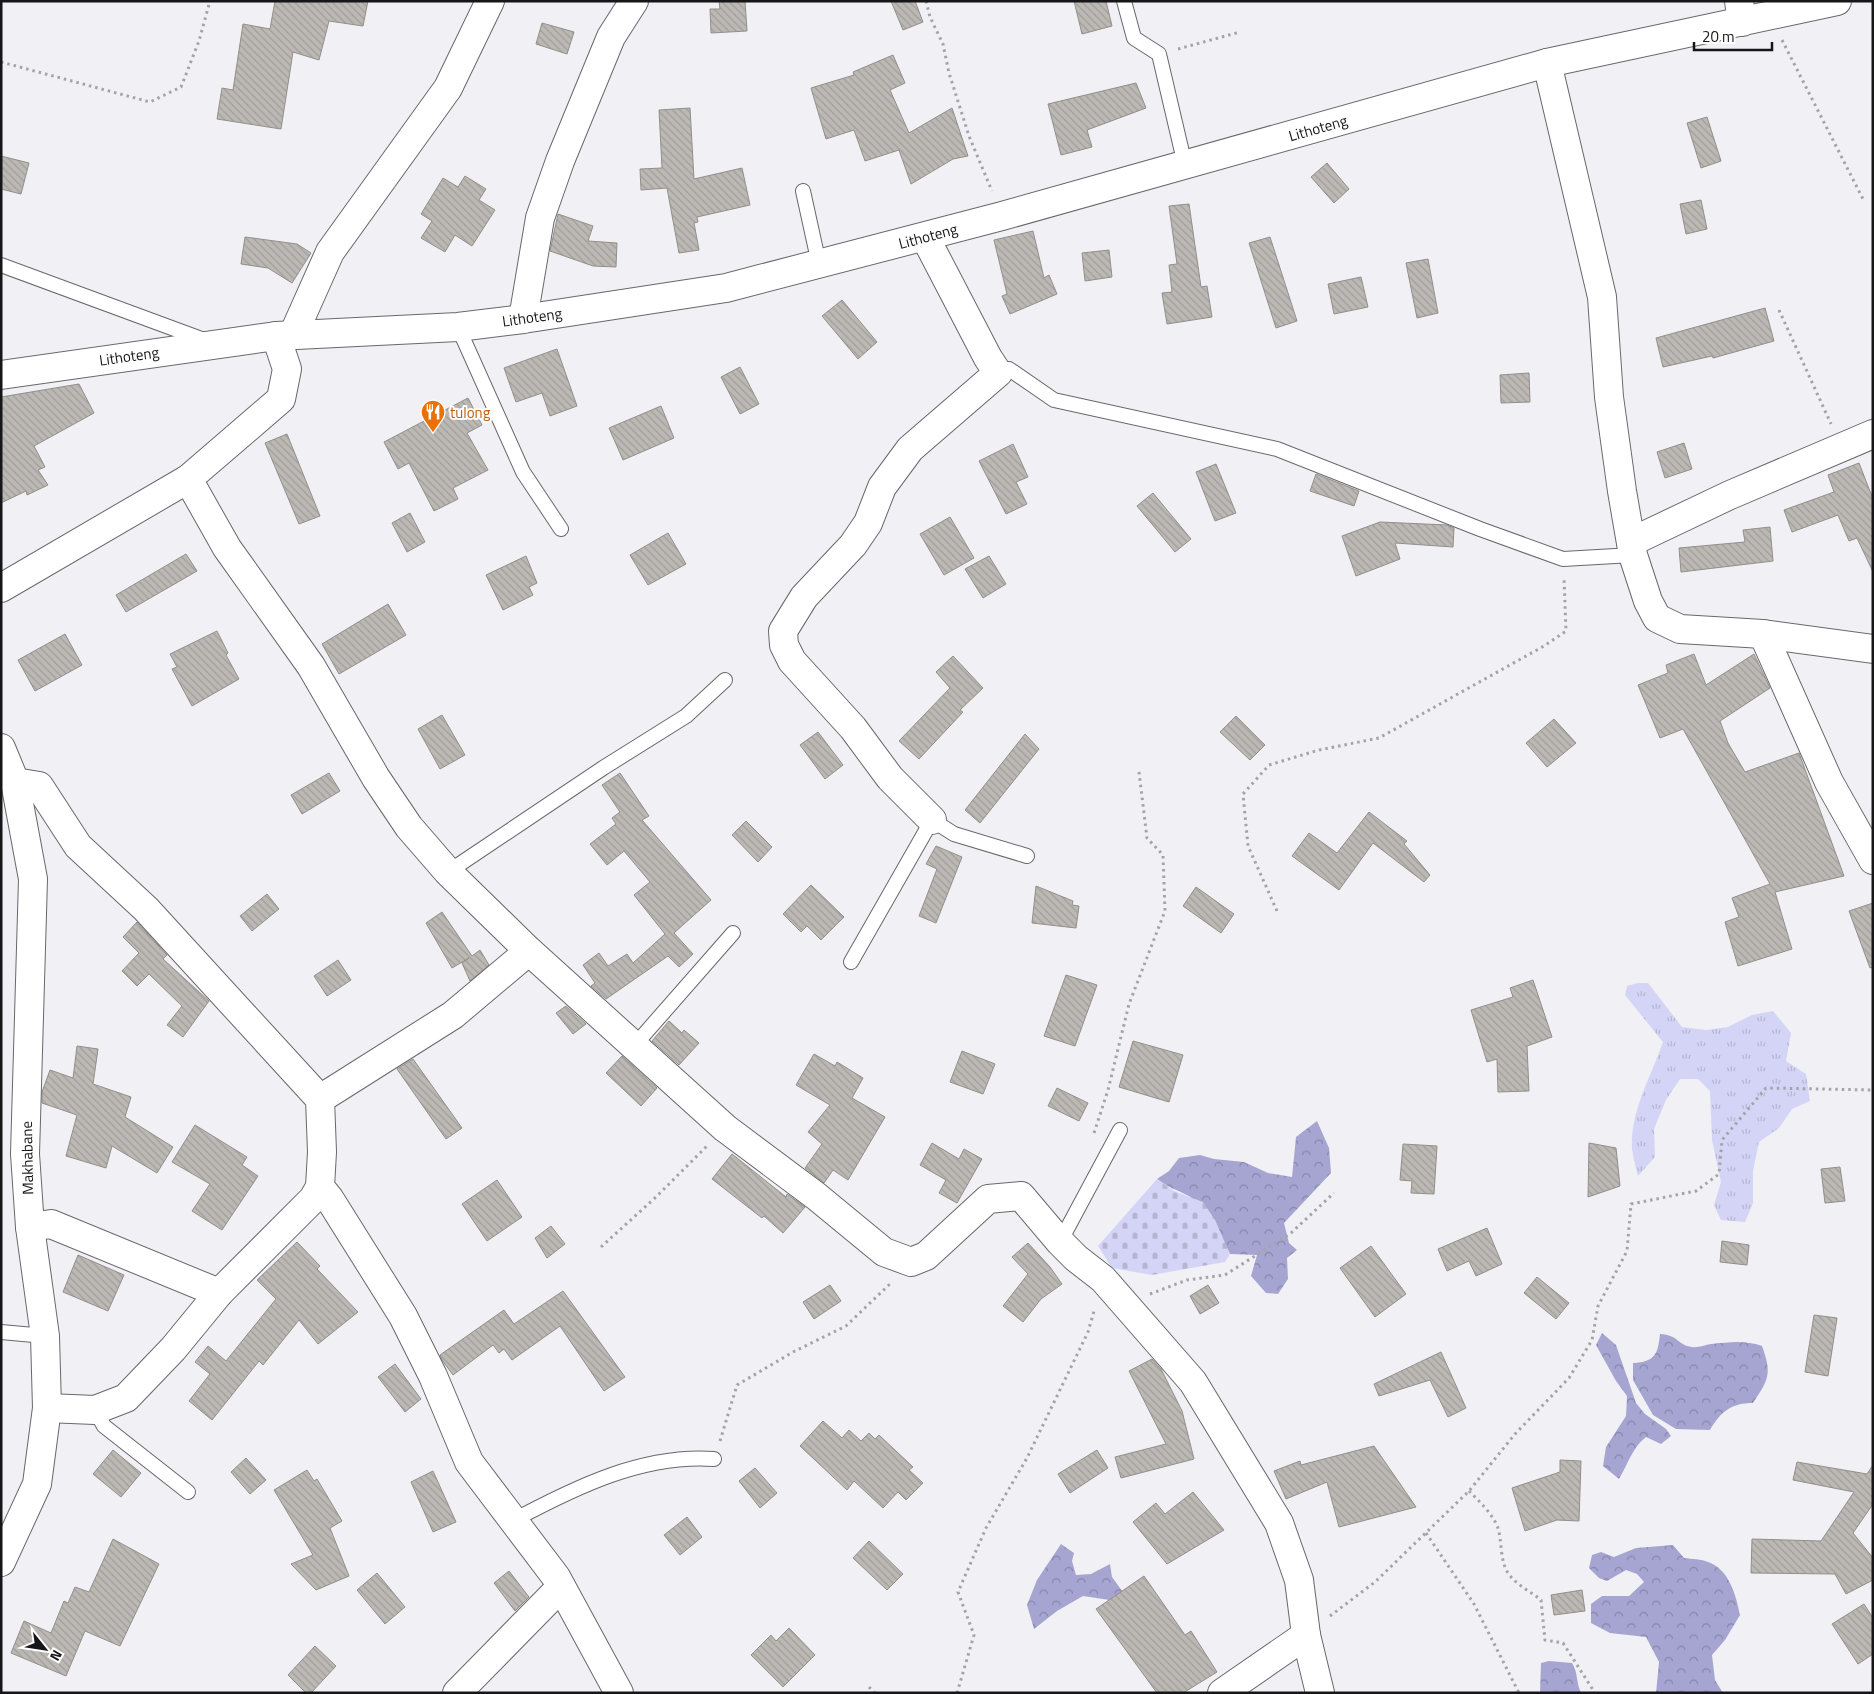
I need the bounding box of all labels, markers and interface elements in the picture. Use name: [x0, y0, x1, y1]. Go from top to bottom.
scale bar: [1694, 20, 1772, 52]
text: 20 m: [1702, 25, 1735, 48]
street label: Lithoteng: [1286, 109, 1350, 147]
street label: Lithoteng: [896, 217, 960, 255]
street label: Lithoteng: [501, 301, 564, 333]
street label: Lithoteng: [98, 340, 161, 372]
restaurant icon: tulong: [420, 399, 446, 433]
place label: tulong: [450, 401, 491, 424]
street label: Makhabane: [15, 1121, 39, 1195]
north arrow: [20, 1624, 70, 1674]
text: N: [45, 1646, 68, 1665]

